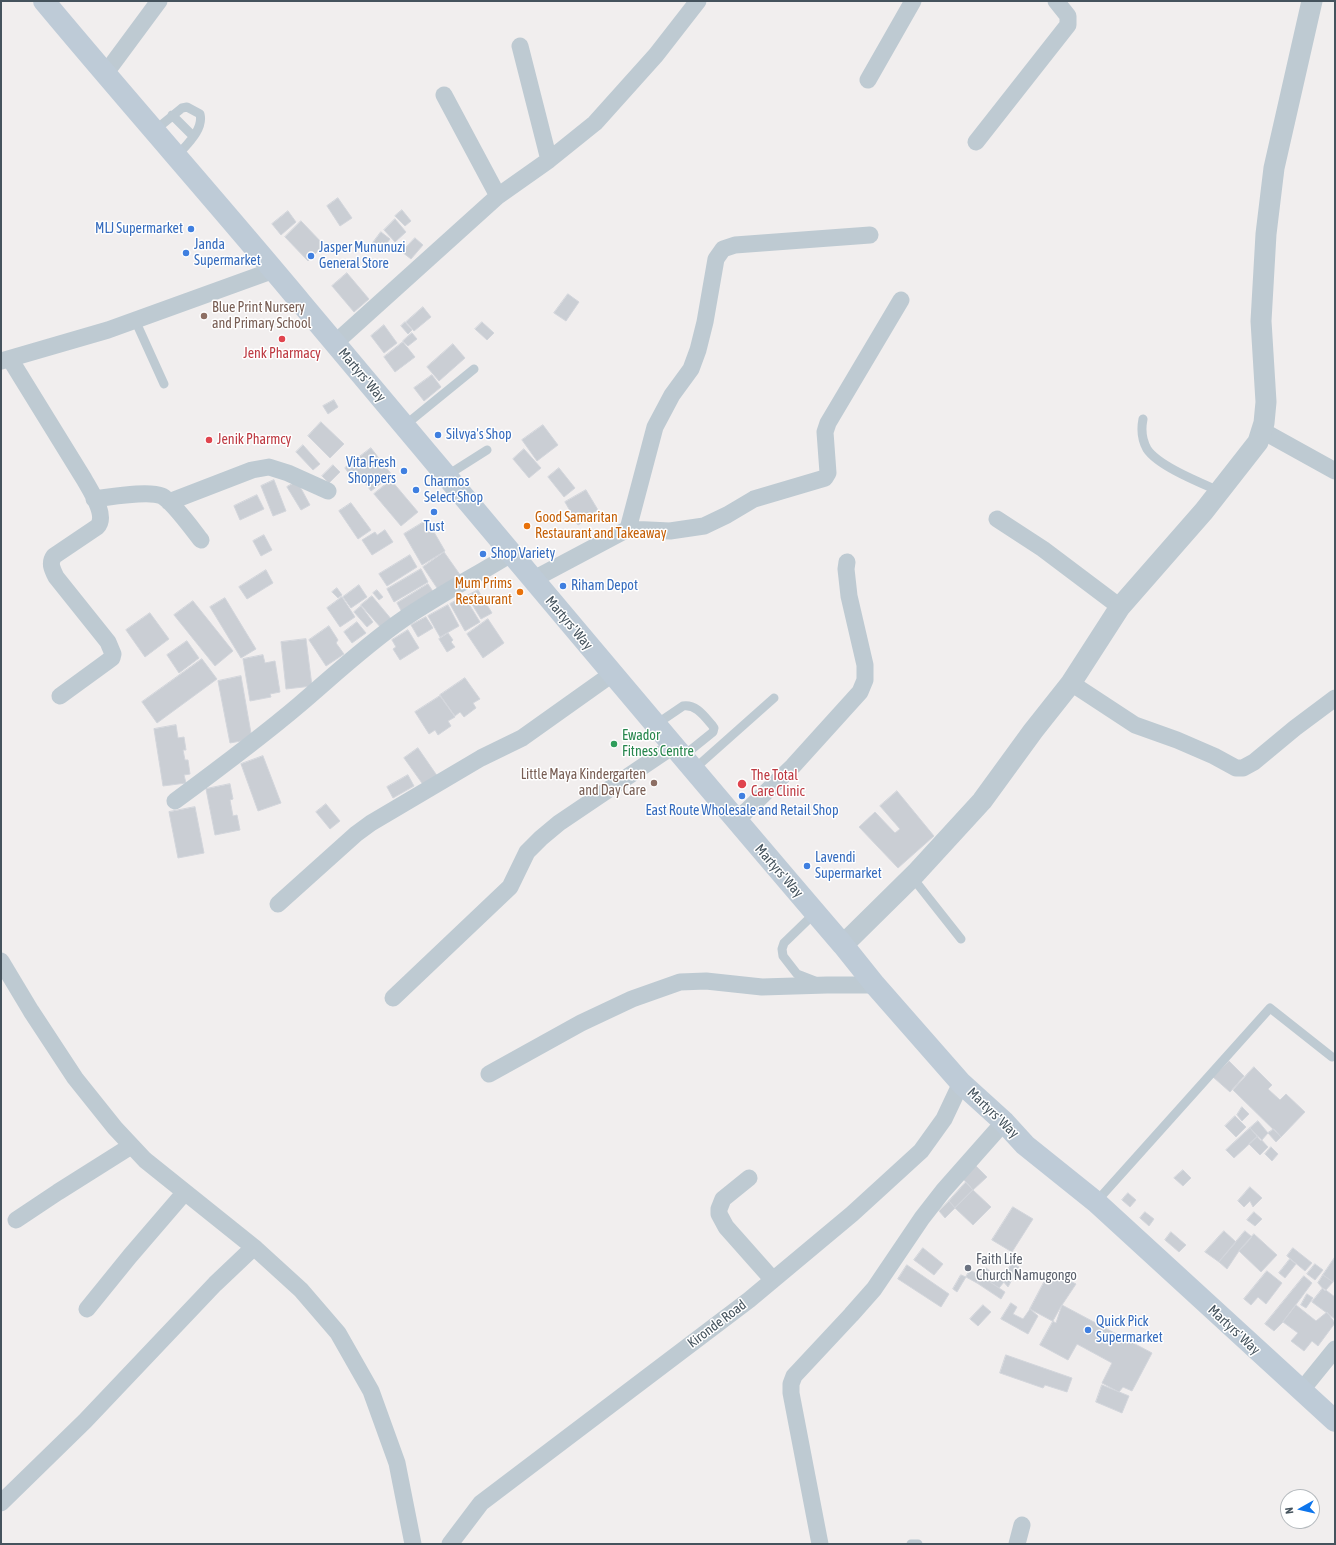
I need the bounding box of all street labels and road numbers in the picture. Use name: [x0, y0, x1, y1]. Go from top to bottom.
street label: Martyrs' Way: [335, 345, 389, 405]
street label: Martyrs' Way: [542, 593, 596, 653]
street label: Martyrs' Way: [751, 841, 807, 901]
street label: Martyrs' Way: [964, 1084, 1022, 1142]
street label: Kironde Road: [684, 1296, 750, 1352]
street label: Martyrs' Way: [1205, 1302, 1263, 1358]

